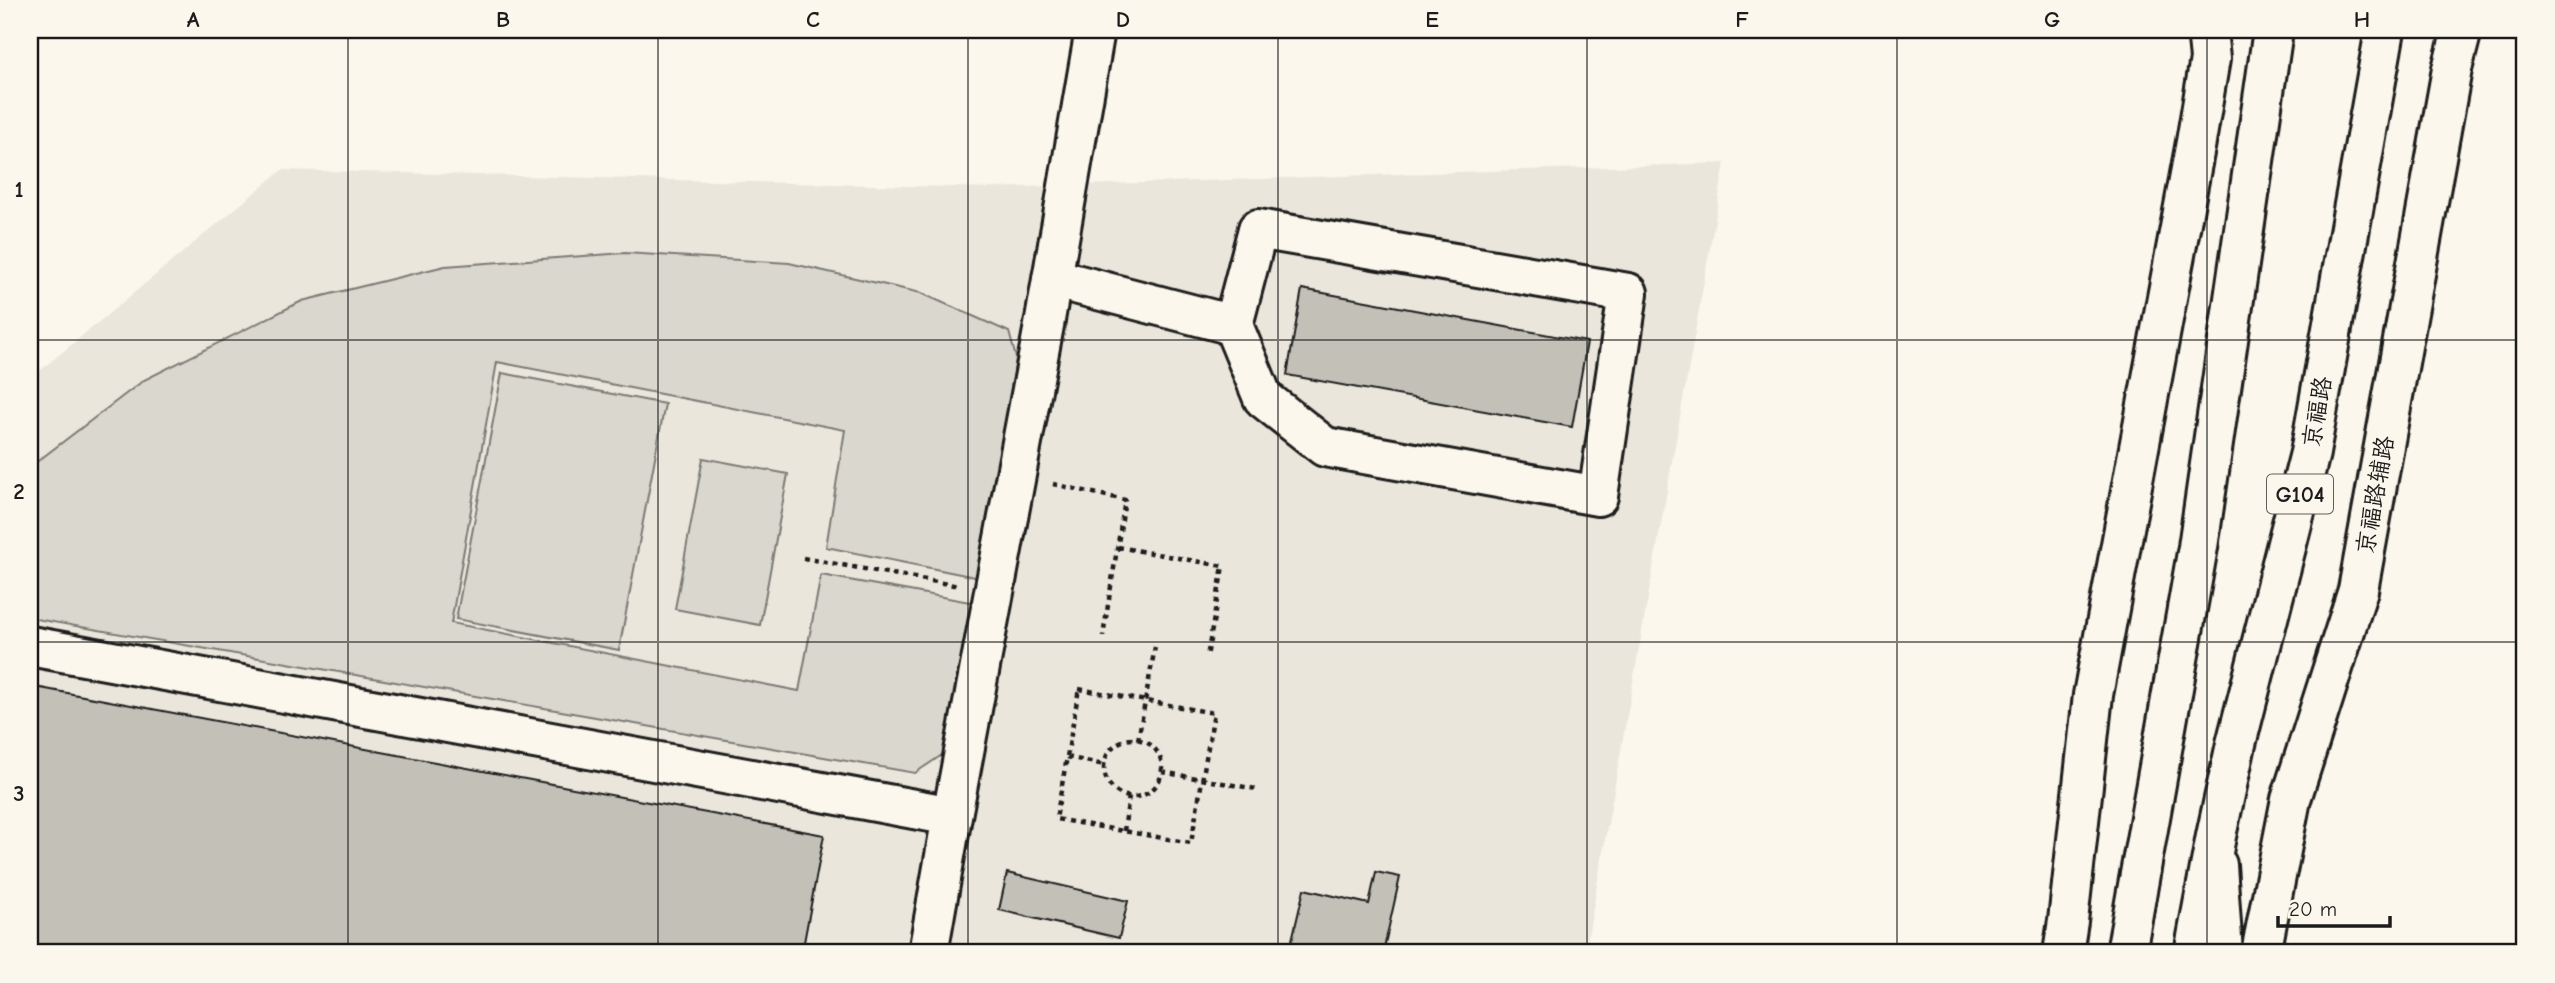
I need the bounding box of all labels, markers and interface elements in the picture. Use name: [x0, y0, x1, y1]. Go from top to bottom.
text: A: [187, 6, 200, 33]
text: B: [496, 6, 510, 33]
text: C: [806, 6, 820, 33]
text: D: [1116, 6, 1130, 33]
text: E: [1425, 6, 1439, 33]
text: F: [1735, 6, 1749, 33]
text: G: [2044, 6, 2060, 33]
text: H: [2354, 6, 2370, 33]
text: 1: [14, 176, 24, 203]
street label: 京福路: [2297, 374, 2337, 450]
street label: 京福路辅路: [2351, 433, 2399, 557]
road number: G104: [2267, 474, 2333, 514]
text: 2: [13, 478, 25, 505]
text: 3: [13, 780, 25, 807]
scale bar: [2278, 885, 2390, 929]
text: 20 m: [2289, 897, 2337, 921]

